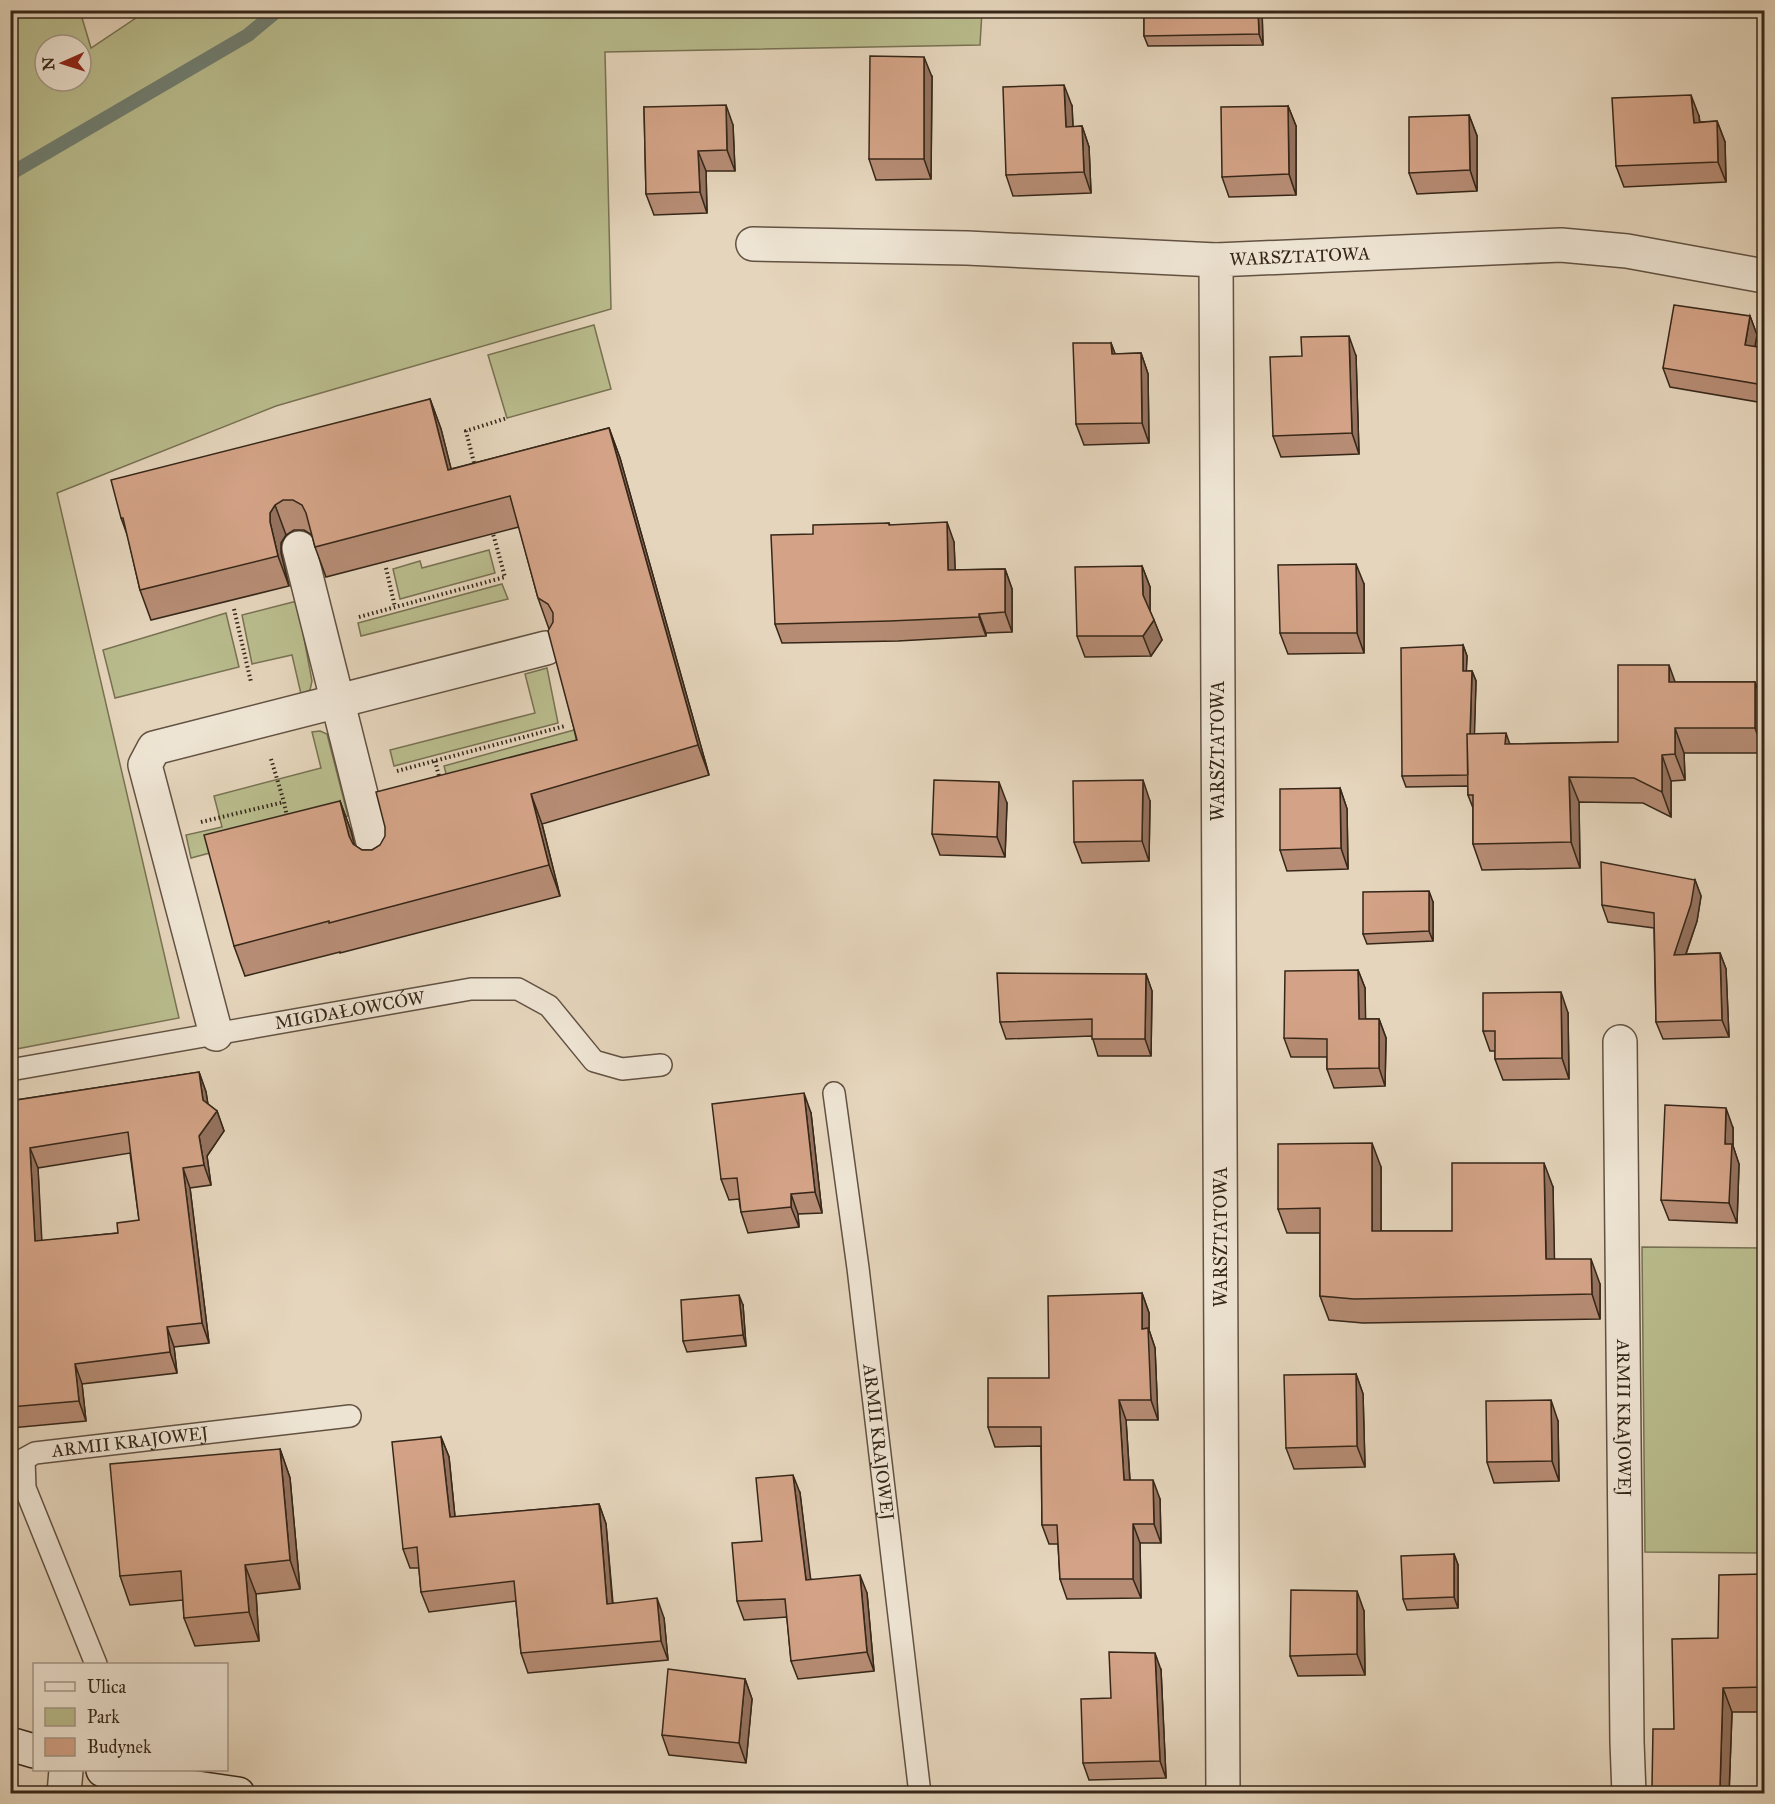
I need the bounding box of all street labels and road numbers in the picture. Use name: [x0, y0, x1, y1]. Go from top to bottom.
street label: WARSZTATOWA: [1229, 242, 1371, 270]
street label: WARSZTATOWA: [1207, 681, 1229, 821]
street label: MIGDAŁOWCÓW: [273, 986, 427, 1034]
street label: WARSZTATOWA: [1210, 1167, 1232, 1307]
street label: ARMII KRAJOWEJ: [1612, 1338, 1636, 1498]
street label: ARMII KRAJOWEJ: [858, 1362, 899, 1522]
street label: ARMII KRAJOWEJ: [50, 1422, 210, 1462]

